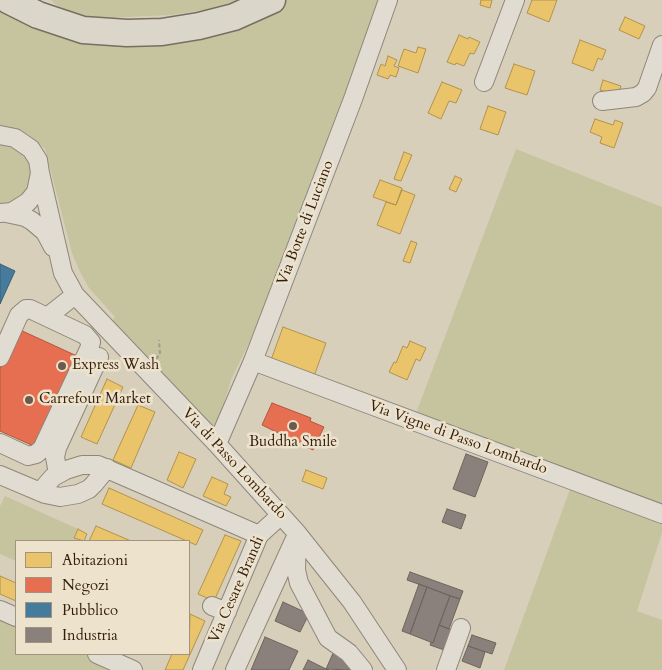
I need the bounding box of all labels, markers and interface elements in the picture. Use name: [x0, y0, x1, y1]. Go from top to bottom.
street label: Via Botte di Luciano: [274, 158, 338, 288]
place label: Express Wash: [72, 357, 159, 375]
marker: Express Wash: [56, 360, 68, 372]
place label: Carrefour Market: [39, 391, 151, 409]
marker: Carrefour Market: [23, 394, 35, 406]
street label: Via Vigne di Passo Lombardo: [366, 397, 550, 479]
street label: Via di Passo Lombardo: [178, 405, 290, 523]
marker: Buddha Smile: [287, 420, 299, 432]
place label: Buddha Smile: [249, 434, 337, 452]
street label: Via Cesare Brandi: [205, 534, 269, 646]
legend: [15, 540, 190, 655]
text: Abitazioni: [62, 550, 128, 570]
text: Negozi: [62, 575, 109, 595]
text: Pubblico: [62, 600, 118, 620]
text: Industria: [62, 625, 118, 645]

